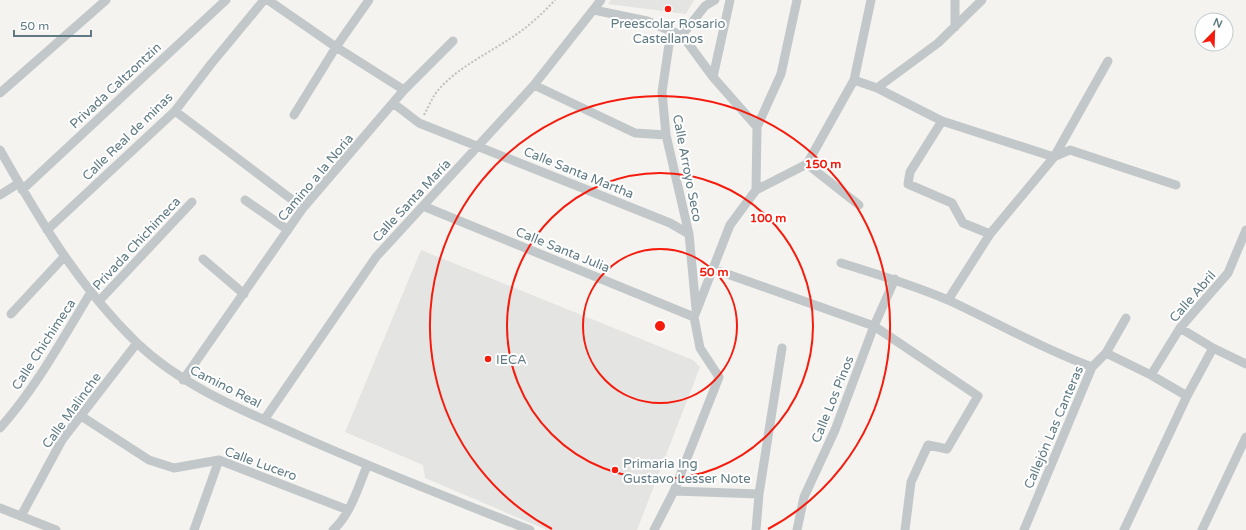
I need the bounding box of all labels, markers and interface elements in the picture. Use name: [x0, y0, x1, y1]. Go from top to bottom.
marker: Preescolar Rosario Castellanos: [663, 4, 673, 14]
scale bar: [14, 12, 91, 38]
north arrow: [1194, 12, 1234, 52]
place label: Preescolar Rosario Castellanos: [611, 16, 726, 47]
text: N: [1211, 16, 1224, 31]
text: 50 m: [20, 19, 49, 33]
street label: Privada Caltzontzin: [67, 39, 165, 132]
street label: Calle Real de minas: [79, 89, 176, 184]
street label: Calle Arroyo Seco: [669, 113, 705, 223]
street label: Camino a la Noria: [275, 131, 357, 225]
street label: Calle Santa Martha: [521, 144, 636, 202]
street label: Calle Santa María: [369, 156, 454, 246]
text: 150 m: [805, 157, 841, 171]
street label: Privada Chichimeca: [89, 194, 184, 294]
text: 100 m: [750, 211, 786, 225]
street label: Calle Santa Julia: [513, 224, 612, 276]
text: 50 m: [699, 265, 729, 279]
street label: Calle Abril: [1166, 268, 1219, 326]
street label: Calle Chichimeca: [8, 296, 79, 393]
centre of rings: [653, 319, 667, 333]
place label: IECA: [496, 352, 527, 368]
street label: Calle Los Pinos: [808, 353, 858, 445]
marker: IECA: [483, 354, 493, 364]
street label: Camino Real: [187, 362, 264, 412]
street label: Callejón Las Canteras: [1021, 364, 1087, 491]
street label: Calle Malinche: [39, 369, 105, 452]
street label: Calle Lucero: [222, 443, 299, 484]
place label: Primaria Ing Gustavo Lesser Note: [623, 456, 751, 487]
marker: Primaria Ing Gustavo Lesser Note: [610, 465, 620, 475]

